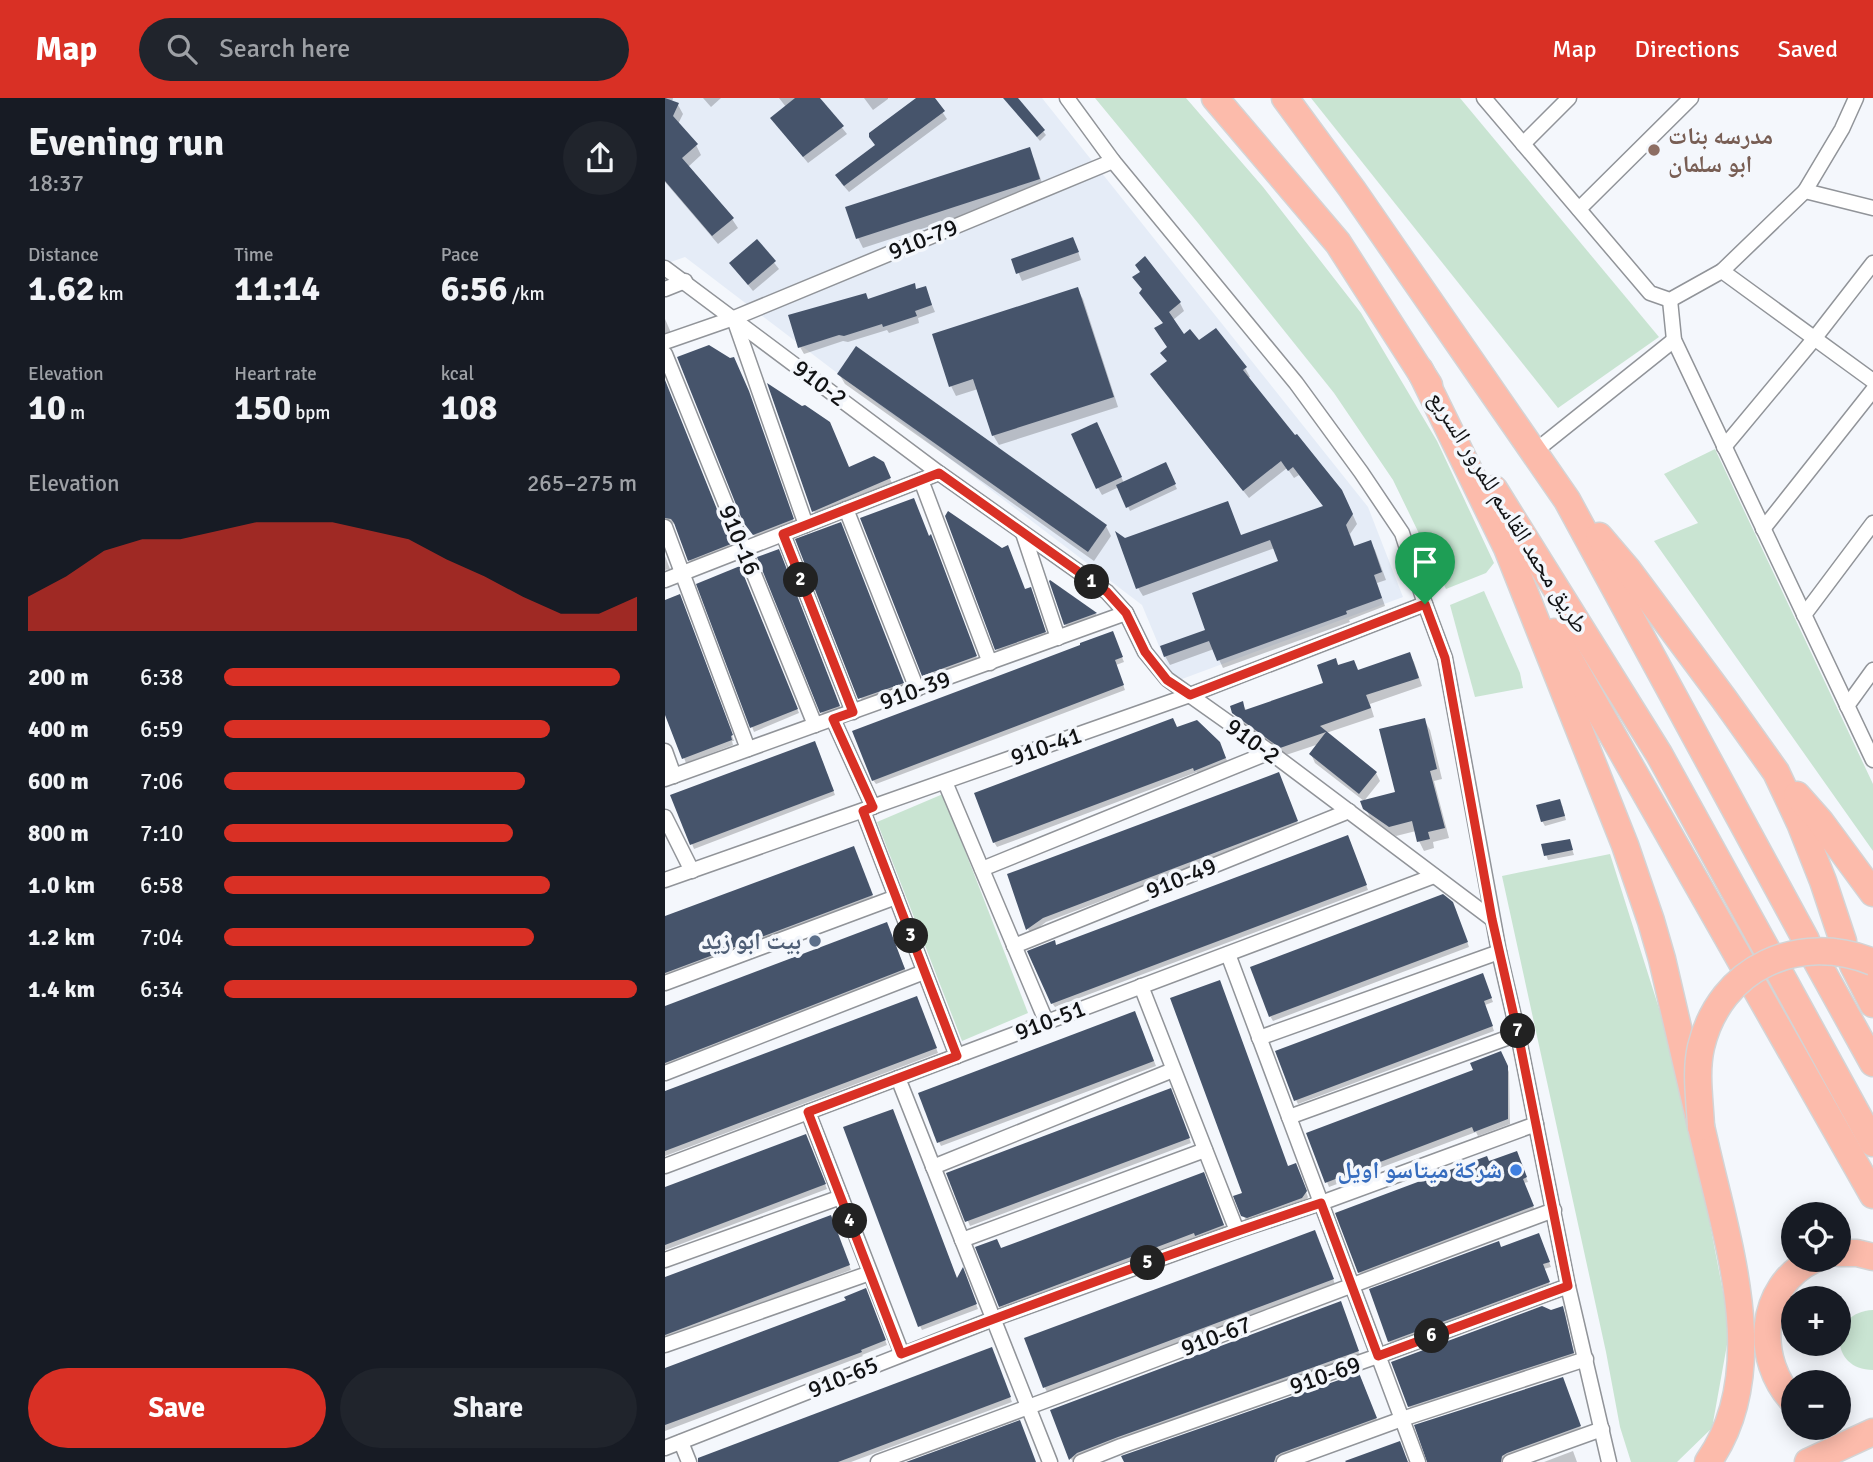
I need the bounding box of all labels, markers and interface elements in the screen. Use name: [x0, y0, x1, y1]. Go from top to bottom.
search box: [139, 18, 629, 81]
text: Map: [35, 29, 97, 70]
icon: search: [163, 30, 201, 68]
text: Search here: [219, 33, 350, 65]
text: Map: [1552, 34, 1597, 64]
text: Directions: [1635, 34, 1740, 64]
text: Saved: [1778, 34, 1838, 64]
text: Evening run: [28, 119, 224, 166]
button: share: [563, 121, 637, 195]
place label: مدرسه بنات ابو سلمان: [1668, 121, 1773, 179]
marker: مدرسه بنات ابو سلمان: [1646, 142, 1662, 158]
text: 18:37: [28, 169, 84, 198]
street label: 910-79: [884, 212, 962, 266]
text: Distance: [28, 243, 99, 267]
text: Time: [234, 243, 273, 267]
text: Pace: [441, 243, 479, 267]
text: 1.62: [28, 267, 95, 310]
text: 11:14: [234, 267, 320, 310]
text: 6:56: [441, 267, 508, 310]
text: km: [95, 282, 124, 306]
text: /km: [508, 282, 545, 306]
street label: 910-2: [787, 353, 853, 413]
text: Elevation: [28, 362, 104, 386]
text: Heart rate: [234, 362, 317, 386]
text: kcal: [441, 362, 474, 386]
street label: طريق محمد القاسم للمرور السريع: [1421, 385, 1596, 639]
text: 10: [28, 386, 66, 429]
text: 150: [234, 386, 291, 429]
text: 108: [441, 386, 497, 429]
text: m: [66, 401, 85, 425]
text: bpm: [291, 401, 330, 425]
text: Elevation: [28, 469, 120, 498]
text: 265–275 m: [527, 469, 637, 498]
street label: 910-16: [712, 500, 768, 580]
pin: [1395, 532, 1455, 604]
icon: arrive: [1406, 543, 1444, 581]
pin: 2: [783, 562, 819, 598]
pin: 1: [1075, 564, 1109, 600]
text: 2: [795, 567, 806, 591]
text: 1: [1086, 569, 1097, 593]
text: 200 m: [28, 663, 89, 692]
text: 6:38: [140, 663, 183, 692]
street label: 910-39: [875, 663, 955, 717]
street label: 910-2: [1220, 711, 1286, 771]
text: 400 m: [28, 715, 89, 744]
text: 6:59: [140, 715, 183, 744]
street label: 910-41: [1007, 720, 1085, 772]
text: 600 m: [28, 767, 89, 796]
text: 7:06: [140, 767, 183, 796]
text: 800 m: [28, 819, 89, 848]
text: 7:10: [140, 819, 183, 848]
street label: 910-49: [1141, 850, 1221, 906]
text: 1.0 km: [28, 871, 95, 900]
text: 6:58: [140, 871, 183, 900]
pin: 3: [894, 918, 929, 954]
text: 1.2 km: [28, 923, 95, 952]
text: 7:04: [140, 923, 183, 952]
text: 3: [905, 923, 916, 947]
place label: بيت ابو زيد: [702, 926, 801, 956]
marker: بيت ابو زيد: [807, 933, 823, 949]
text: 1.4 km: [28, 975, 95, 1004]
text: 6:34: [140, 975, 183, 1004]
street label: 910-51: [1010, 993, 1090, 1047]
pin: 7: [1501, 1014, 1535, 1048]
text: 7: [1512, 1018, 1523, 1042]
place label: شركة ميتاسو اويل: [1338, 1155, 1502, 1185]
marker: شركة ميتاسو اويل: [1508, 1162, 1524, 1178]
map controls: [1781, 1202, 1851, 1440]
button: locate: [1781, 1202, 1851, 1272]
pin: 4: [833, 1204, 867, 1238]
text: 4: [844, 1208, 855, 1232]
pin: 5: [1131, 1246, 1165, 1280]
text: 5: [1142, 1250, 1153, 1274]
button: +: [1781, 1286, 1851, 1356]
street label: 910-67: [1176, 1309, 1256, 1363]
pin: 6: [1415, 1318, 1449, 1354]
text: 6: [1426, 1323, 1437, 1347]
street label: 910-65: [803, 1349, 883, 1405]
street label: 910-69: [1286, 1349, 1364, 1401]
button: Save: [28, 1368, 326, 1448]
button: Share: [340, 1368, 637, 1448]
button: −: [1781, 1370, 1851, 1440]

